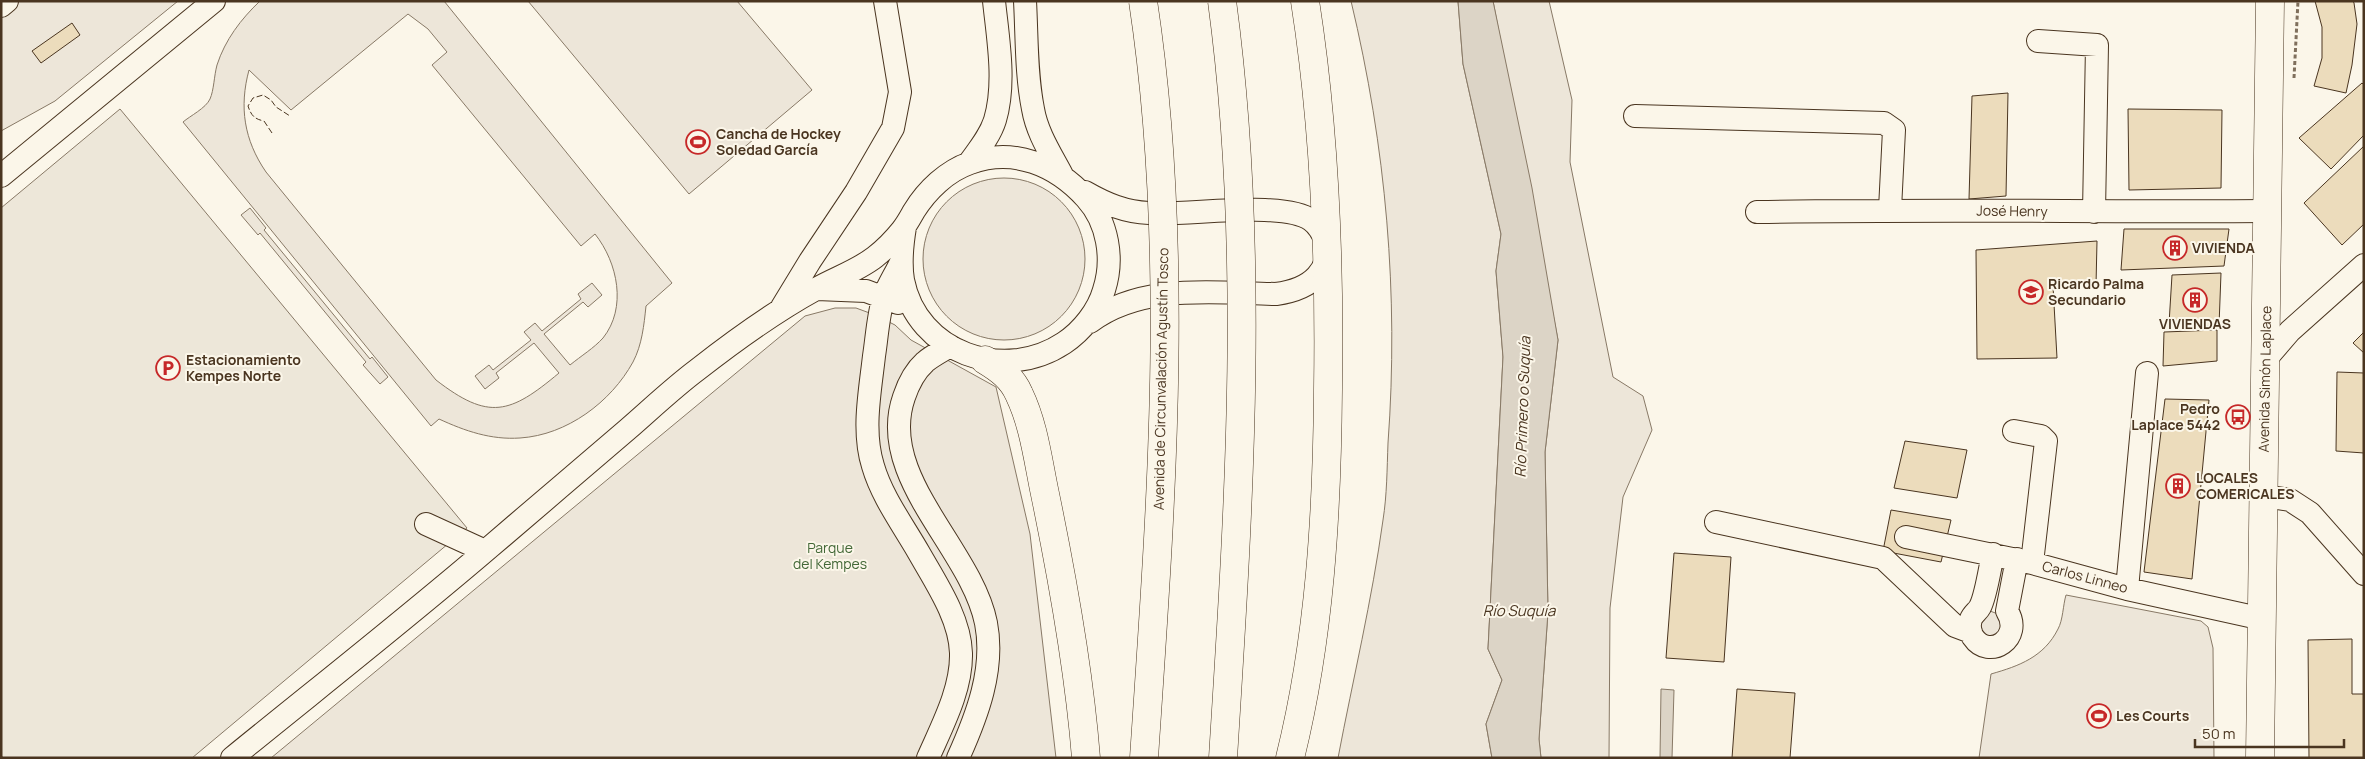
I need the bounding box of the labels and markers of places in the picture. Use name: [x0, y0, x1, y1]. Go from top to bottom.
place label: Cancha de Hockey Soledad García: [716, 124, 841, 159]
sports icon: Cancha de Hockey Soledad García: [685, 129, 711, 155]
building icon: VIVIENDA: [2162, 235, 2188, 261]
place label: VIVIENDA: [2192, 238, 2256, 257]
place label: Ricardo Palma Secundario: [2048, 274, 2144, 309]
school or university icon: Ricardo Palma Secundario: [2018, 279, 2044, 305]
building icon: VIVIENDAS: [2182, 287, 2208, 313]
place label: VIVIENDAS: [2159, 314, 2231, 333]
place label: Estacionamiento Kempes Norte: [186, 350, 301, 385]
parking icon: Estacionamiento Kempes Norte: [155, 355, 181, 381]
place label: Pedro Laplace 5442: [2131, 399, 2220, 434]
bus stop icon: Pedro Laplace 5442: [2225, 404, 2251, 430]
place label: LOCALES COMERICALES: [2196, 468, 2294, 503]
building icon: LOCALES COMERICALES: [2165, 473, 2191, 499]
sports icon: Les Courts: [2086, 703, 2112, 729]
place label: Les Courts: [2116, 706, 2190, 725]

